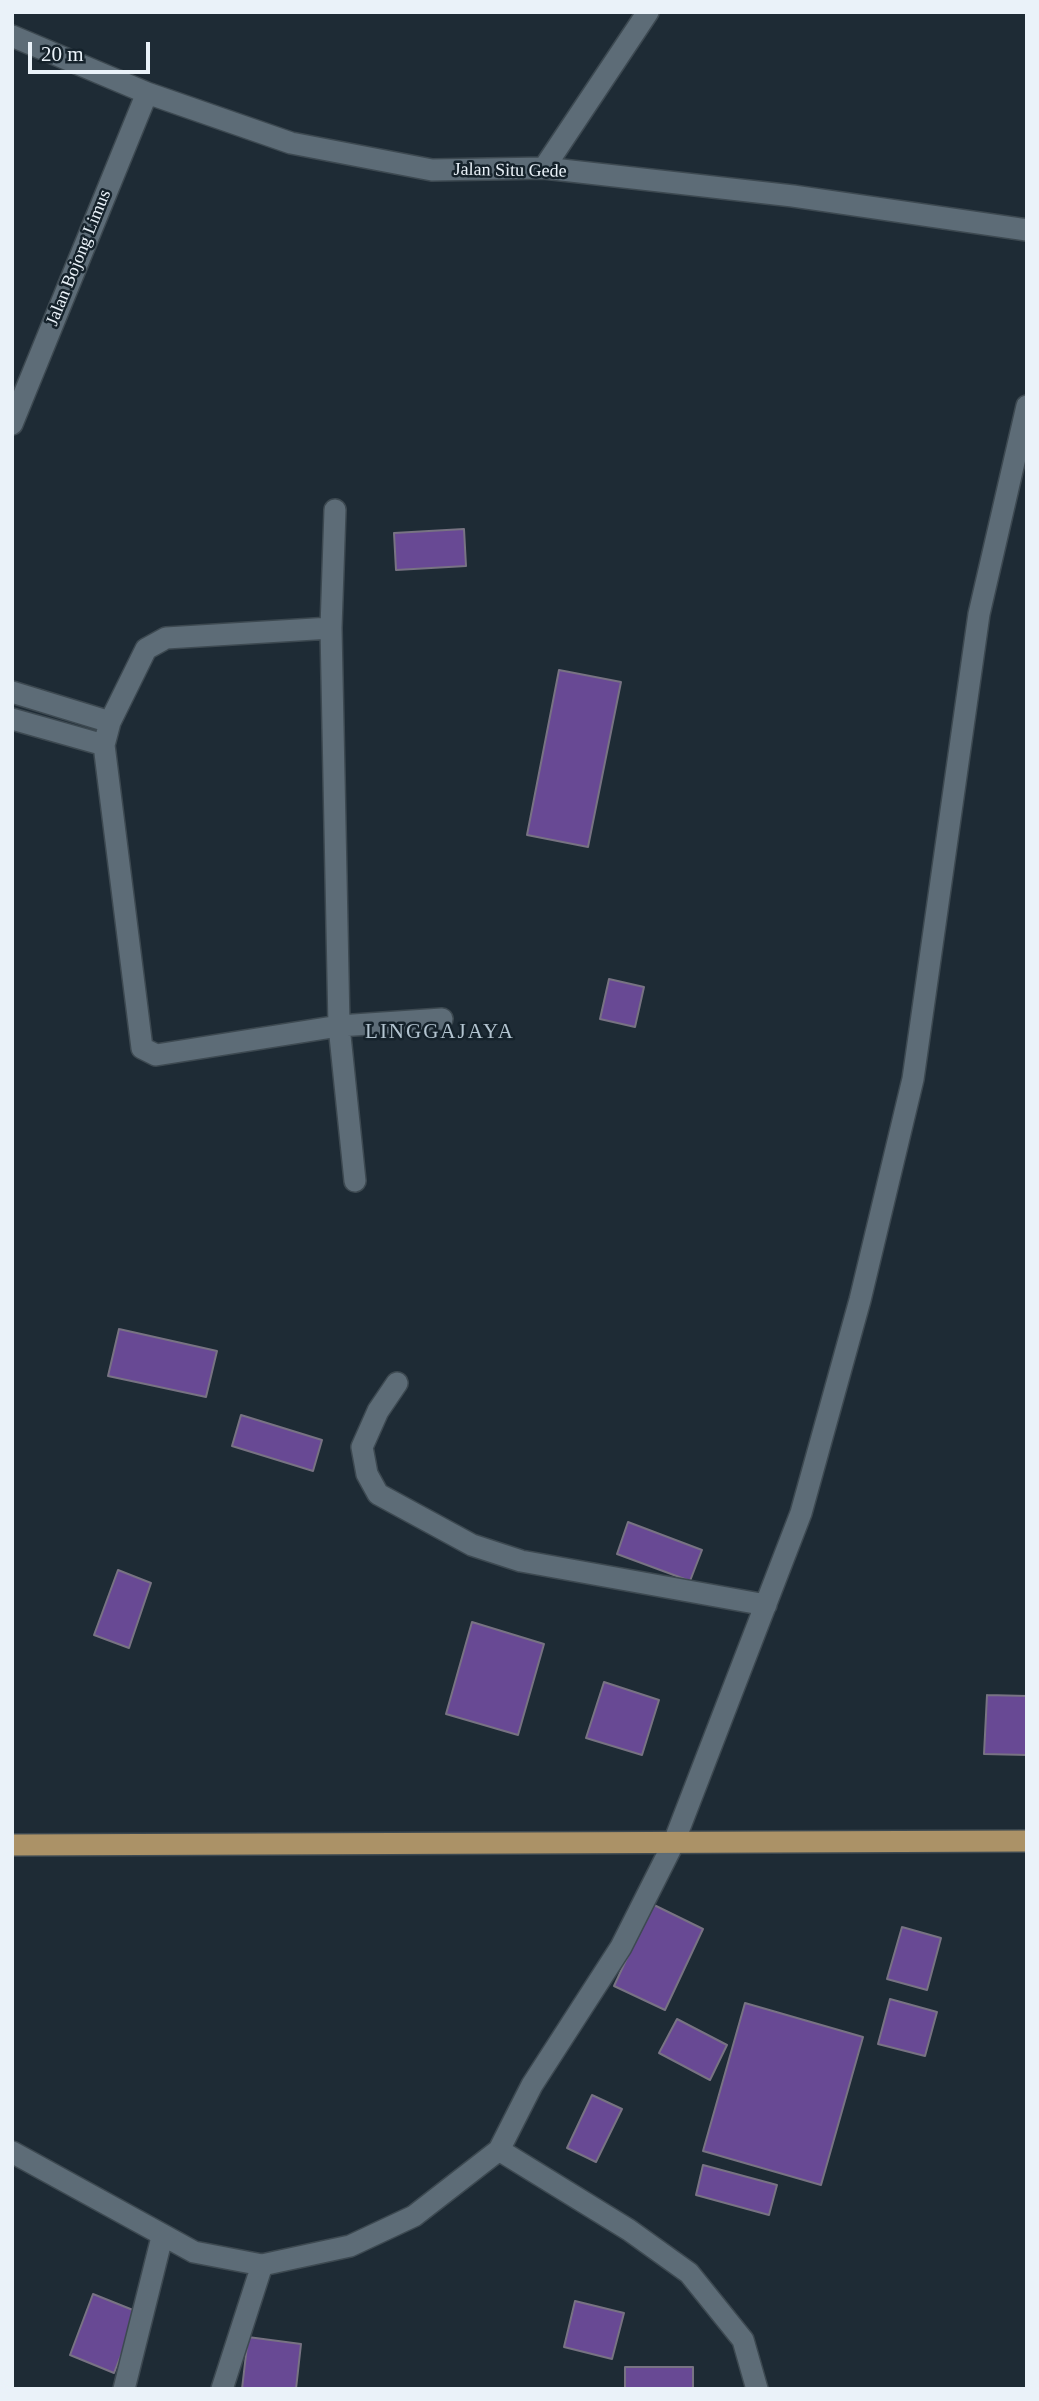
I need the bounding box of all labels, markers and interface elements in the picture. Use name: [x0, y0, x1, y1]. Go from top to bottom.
scale bar: [32, 28, 154, 72]
text: 20 m: [41, 42, 84, 66]
street label: Jalan Situ Gede: [453, 159, 567, 183]
street label: Jalan Bojong Limus: [42, 187, 116, 329]
district label: LINGGAJAYA: [366, 1019, 514, 1045]

